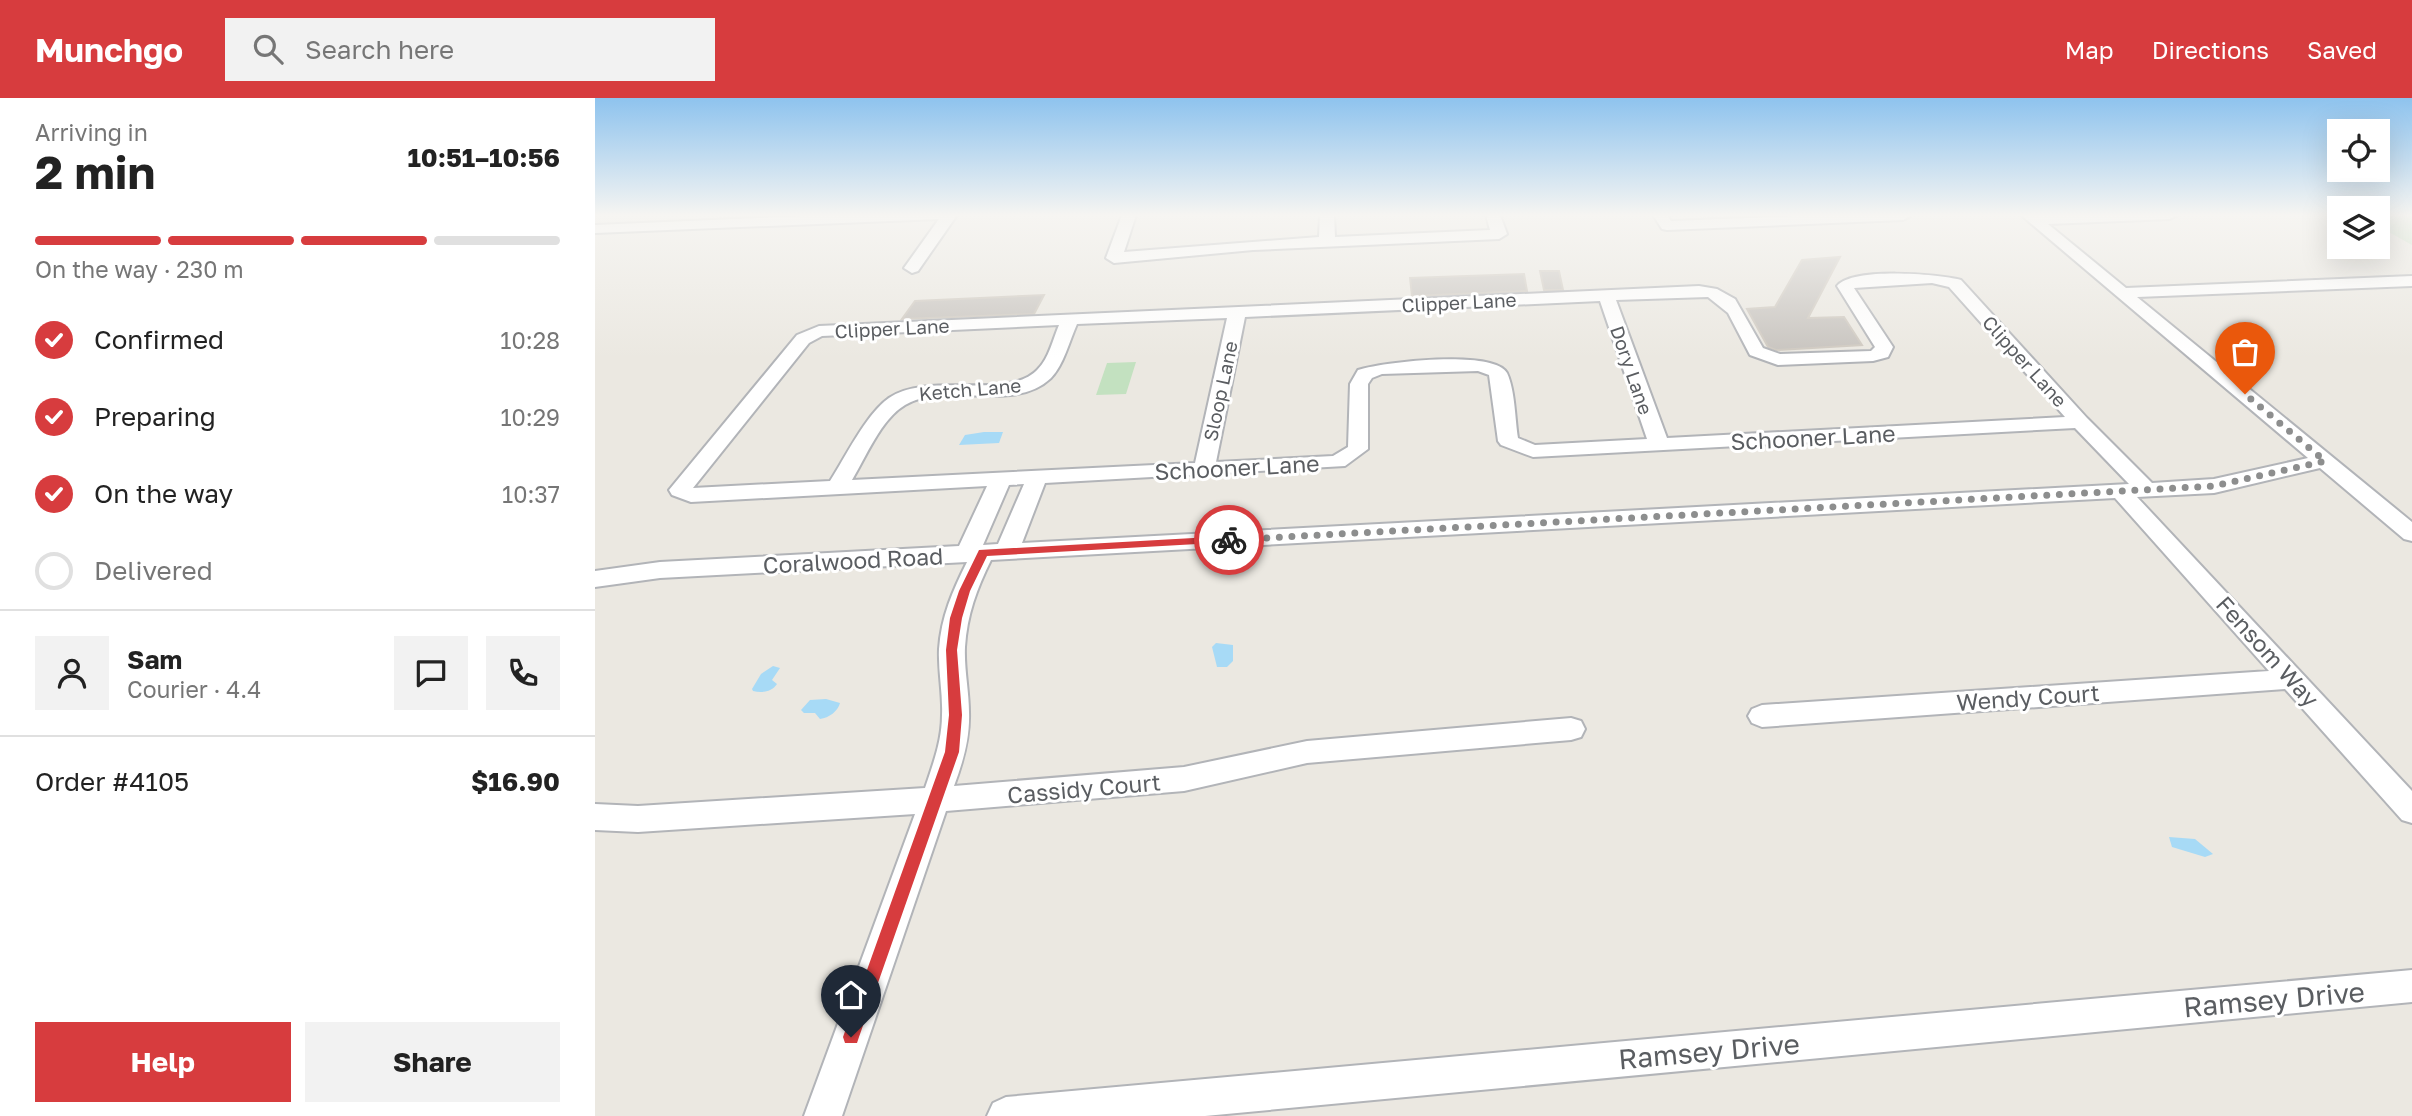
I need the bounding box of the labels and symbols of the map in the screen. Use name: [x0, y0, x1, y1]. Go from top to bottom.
street label: Clipper Lane: [1401, 288, 1517, 316]
street label: Clipper Lane: [1978, 311, 2072, 411]
street label: Clipper Lane: [834, 314, 950, 342]
pin: [2215, 322, 2275, 394]
street label: Dory Lane: [1606, 323, 1658, 417]
street label: Sloop Lane: [1198, 339, 1242, 443]
street label: Ketch Lane: [918, 373, 1022, 405]
street label: Schooner Lane: [1730, 419, 1896, 455]
street label: Schooner Lane: [1154, 449, 1320, 485]
courier: [1194, 505, 1264, 575]
street label: Coralwood Road: [762, 541, 944, 579]
street label: Fensom Way: [2211, 590, 2325, 712]
street label: Wendy Court: [1955, 678, 2101, 716]
street label: Cassidy Court: [1006, 767, 1162, 809]
pin: [821, 965, 881, 1037]
street label: Ramsey Drive: [2182, 975, 2366, 1023]
street label: Ramsey Drive: [1617, 1027, 1801, 1075]

